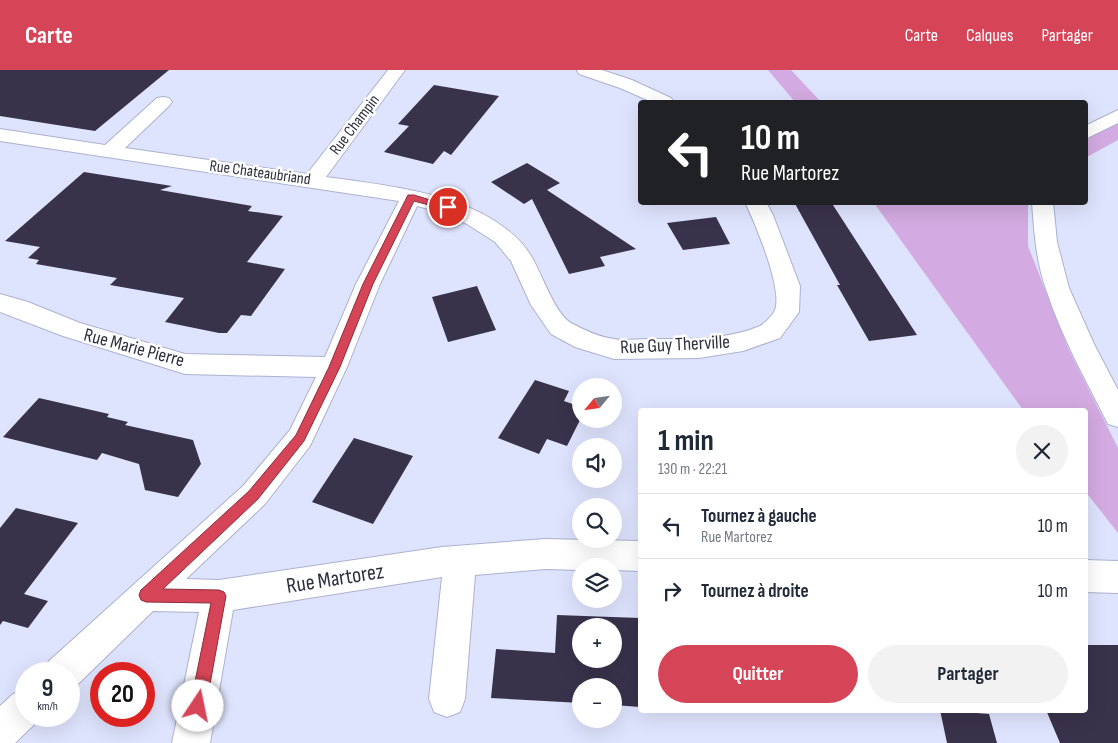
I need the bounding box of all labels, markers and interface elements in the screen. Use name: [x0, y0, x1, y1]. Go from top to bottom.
text: Carte: [25, 21, 73, 50]
text: Carte: [905, 25, 938, 46]
text: Calques: [966, 25, 1013, 46]
text: Partager: [1041, 25, 1093, 46]
street label: Rue Champin: [326, 91, 384, 159]
text: 10 m: [741, 117, 800, 160]
icon: left: [658, 120, 723, 185]
street label: Rue Chateaubriand: [208, 157, 312, 189]
text: Rue Martorez: [741, 160, 839, 187]
pin: [427, 186, 469, 228]
icon: arrive: [434, 193, 462, 221]
street label: Rue Marie Pierre: [81, 324, 187, 372]
street label: Rue Guy Therville: [620, 331, 730, 359]
north arrow: [572, 378, 622, 428]
map controls: [572, 378, 622, 728]
text: 1 min: [658, 423, 714, 459]
button: close: [1016, 425, 1068, 477]
button: sound: [572, 438, 622, 488]
text: 130 m · 22:21: [658, 460, 727, 479]
button: search: [572, 498, 622, 548]
text: Tournez à gauche: [701, 505, 817, 528]
icon: left: [658, 512, 686, 540]
text: 10 m: [1038, 515, 1068, 538]
text: Rue Martorez: [701, 528, 772, 547]
street label: Rue Martorez: [284, 558, 386, 600]
button: layers: [572, 558, 622, 608]
icon: right: [658, 577, 686, 605]
text: Tournez à droite: [701, 580, 809, 603]
text: 10 m: [1038, 580, 1068, 603]
button: +: [572, 618, 622, 668]
button: Quitter: [658, 645, 858, 703]
button: Partager: [868, 645, 1068, 703]
speed limit sign: 20: [90, 662, 155, 727]
text: 9: [42, 673, 53, 704]
button: −: [572, 678, 622, 728]
position arrow: [171, 679, 223, 731]
text: km/h: [37, 699, 58, 714]

